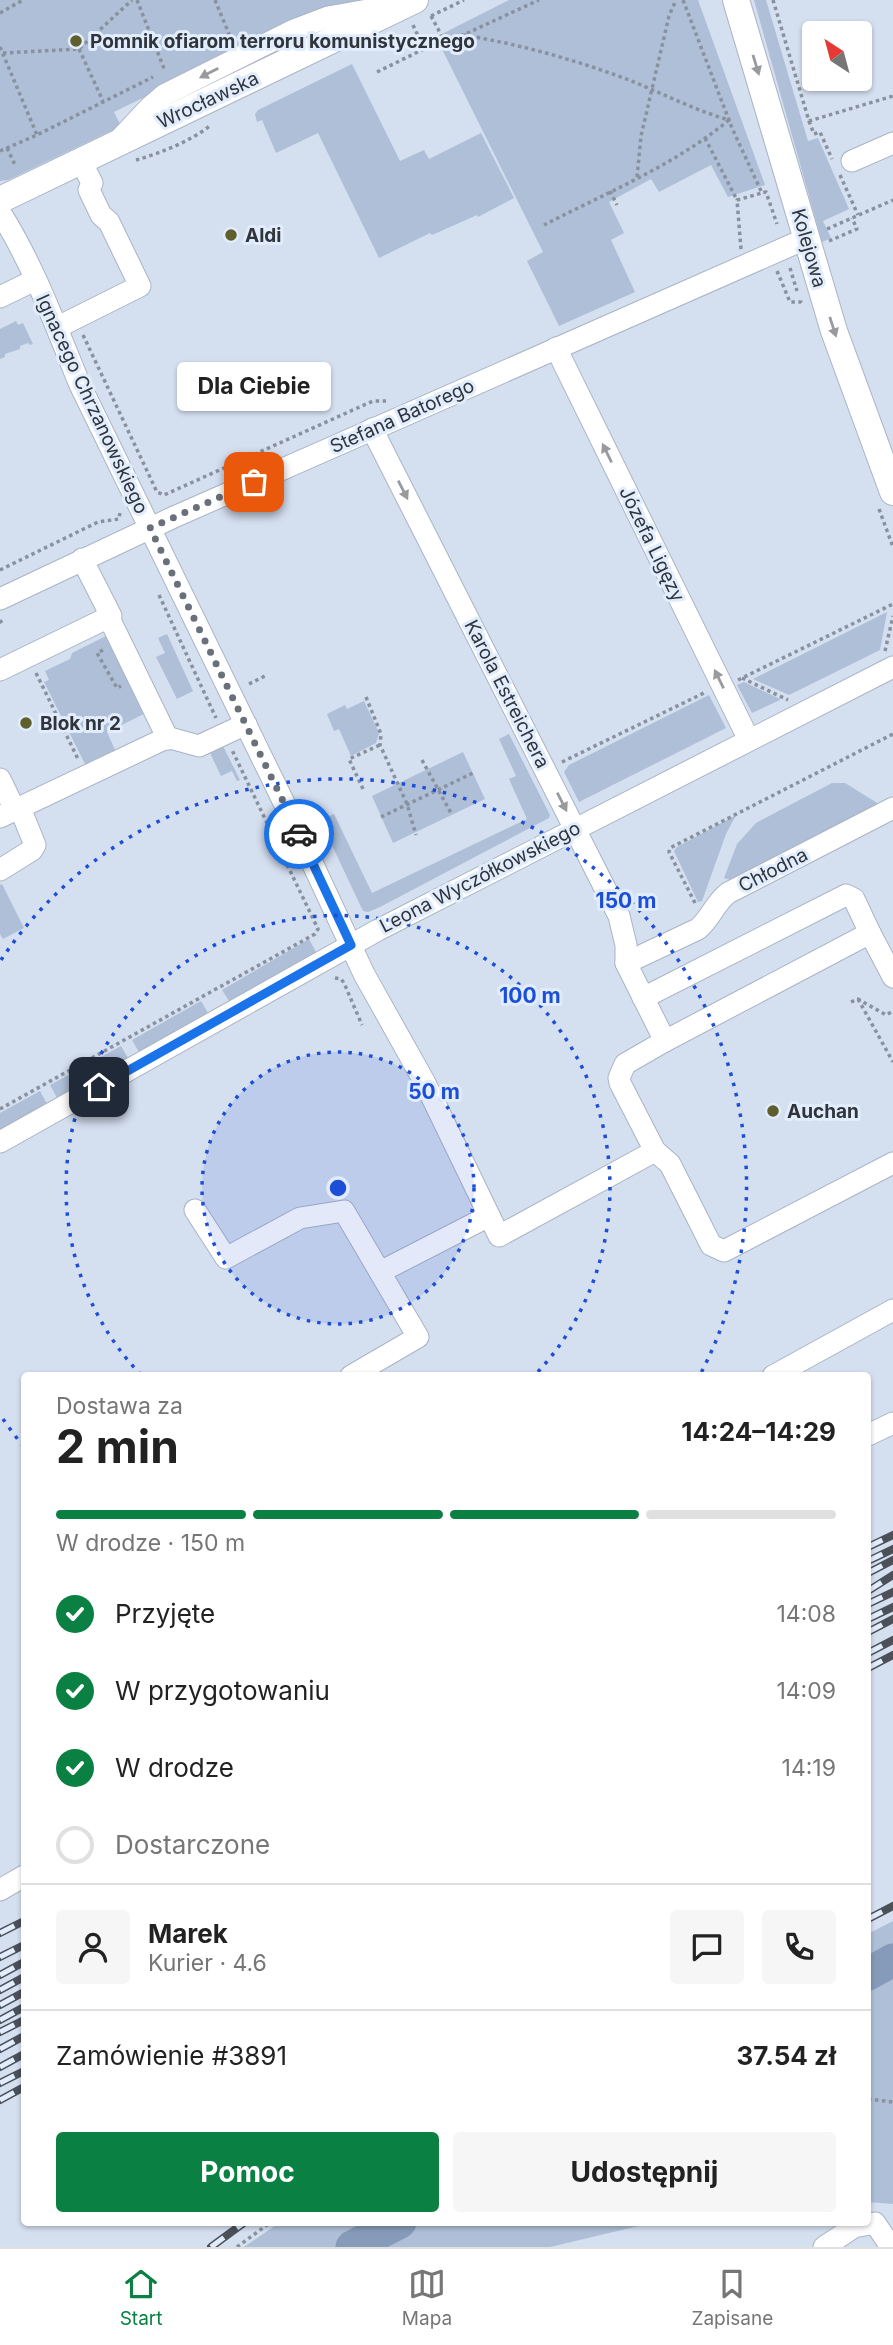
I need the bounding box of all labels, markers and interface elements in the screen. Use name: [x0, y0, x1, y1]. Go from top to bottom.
north arrow: [802, 21, 872, 91]
map controls: [802, 21, 872, 91]
place label: Pomnik ofiarom terroru komunistycznego: [90, 30, 475, 53]
marker: Pomnik ofiarom terroru komunistycznego: [68, 33, 84, 49]
one-way arrow: [751, 55, 761, 76]
street label: Wrocławska: [154, 67, 262, 133]
one-way arrow: [199, 67, 219, 79]
street label: Kolejowa: [787, 206, 831, 290]
place label: Aldi: [245, 224, 281, 247]
marker: Aldi: [223, 227, 239, 243]
street label: Ignacego Chrzanowskiego: [31, 291, 153, 517]
one-way arrow: [828, 317, 838, 338]
callout: Dla Ciebie: [177, 363, 331, 412]
text: Dla Ciebie: [197, 372, 311, 400]
street label: Stefana Batorego: [326, 374, 478, 458]
one-way arrow: [602, 443, 613, 463]
pin: [224, 452, 284, 512]
icon: bag: [235, 463, 273, 501]
one-way arrow: [398, 480, 409, 500]
street label: Józefa Ligęzy: [614, 483, 690, 605]
street label: Karola Estreichera: [460, 616, 554, 772]
one-way arrow: [714, 669, 725, 689]
place label: Blok nr 2: [40, 712, 121, 735]
marker: Blok nr 2: [18, 715, 34, 731]
one-way arrow: [556, 792, 567, 812]
courier: [264, 799, 334, 869]
icon: car: [280, 815, 318, 853]
street label: Leona Wyczółkowskiego: [376, 816, 584, 938]
street label: Chłodna: [735, 843, 811, 897]
text: 150 m: [596, 888, 656, 913]
text: 100 m: [499, 983, 561, 1008]
pin: [69, 1057, 129, 1117]
icon: home: [80, 1068, 118, 1106]
text: 50 m: [408, 1079, 460, 1104]
place label: Auchan: [787, 1100, 859, 1123]
marker: Auchan: [765, 1103, 781, 1119]
centre of rings: [326, 1176, 350, 1200]
text: Dostawa za: [56, 1392, 183, 1420]
text: 14:24–14:29: [681, 1416, 836, 1447]
text: 2 min: [56, 1418, 179, 1474]
text: W drodze · 150 m: [56, 1529, 245, 1557]
icon: check: [56, 1595, 94, 1633]
text: Przyjęte: [115, 1598, 215, 1629]
text: 14:08: [776, 1600, 836, 1628]
icon: check: [56, 1672, 94, 1710]
text: W przygotowaniu: [115, 1675, 330, 1706]
text: 14:09: [776, 1677, 836, 1705]
icon: check: [56, 1749, 94, 1787]
text: W drodze: [115, 1752, 234, 1783]
text: 14:19: [782, 1754, 836, 1782]
text: Dostarczone: [115, 1829, 270, 1860]
button: person: [56, 1910, 130, 1984]
button: chat: [670, 1910, 744, 1984]
button: phone: [762, 1910, 836, 1984]
text: Marek: [148, 1918, 228, 1949]
text: Kurier · 4.6: [148, 1949, 267, 1977]
text: Zamówienie #3891: [56, 2040, 287, 2071]
text: 37.54 zł: [737, 2040, 836, 2071]
button: Pomoc: [56, 2132, 439, 2212]
button: Udostępnij: [453, 2132, 836, 2212]
tab: Start: [120, 2265, 163, 2330]
tab: Mapa: [402, 2265, 452, 2330]
tab: Zapisane: [691, 2265, 773, 2330]

